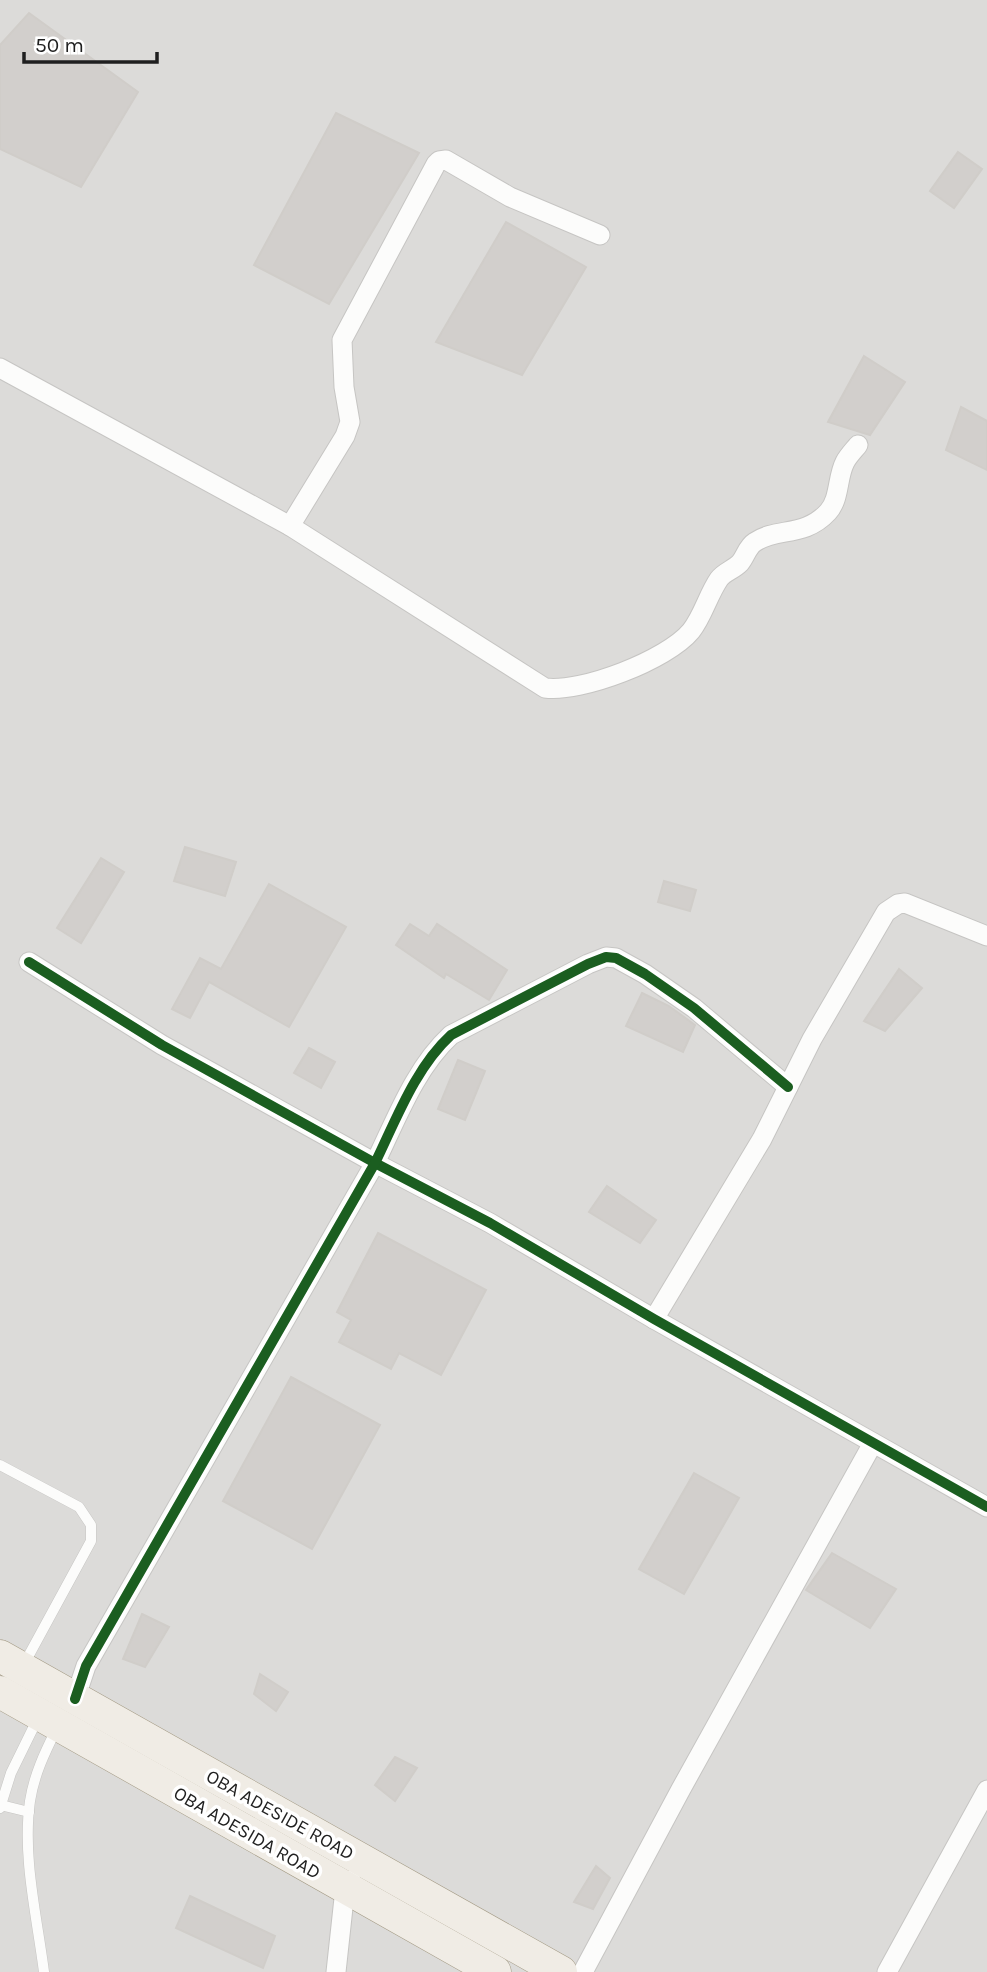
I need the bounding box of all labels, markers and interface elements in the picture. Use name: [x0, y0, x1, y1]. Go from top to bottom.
scale bar: [24, 21, 158, 65]
text: 50 m: [35, 33, 84, 57]
street label: OBA ADESIDE ROAD: [202, 1765, 358, 1865]
street label: OBA ADESIDA ROAD: [170, 1782, 324, 1884]

